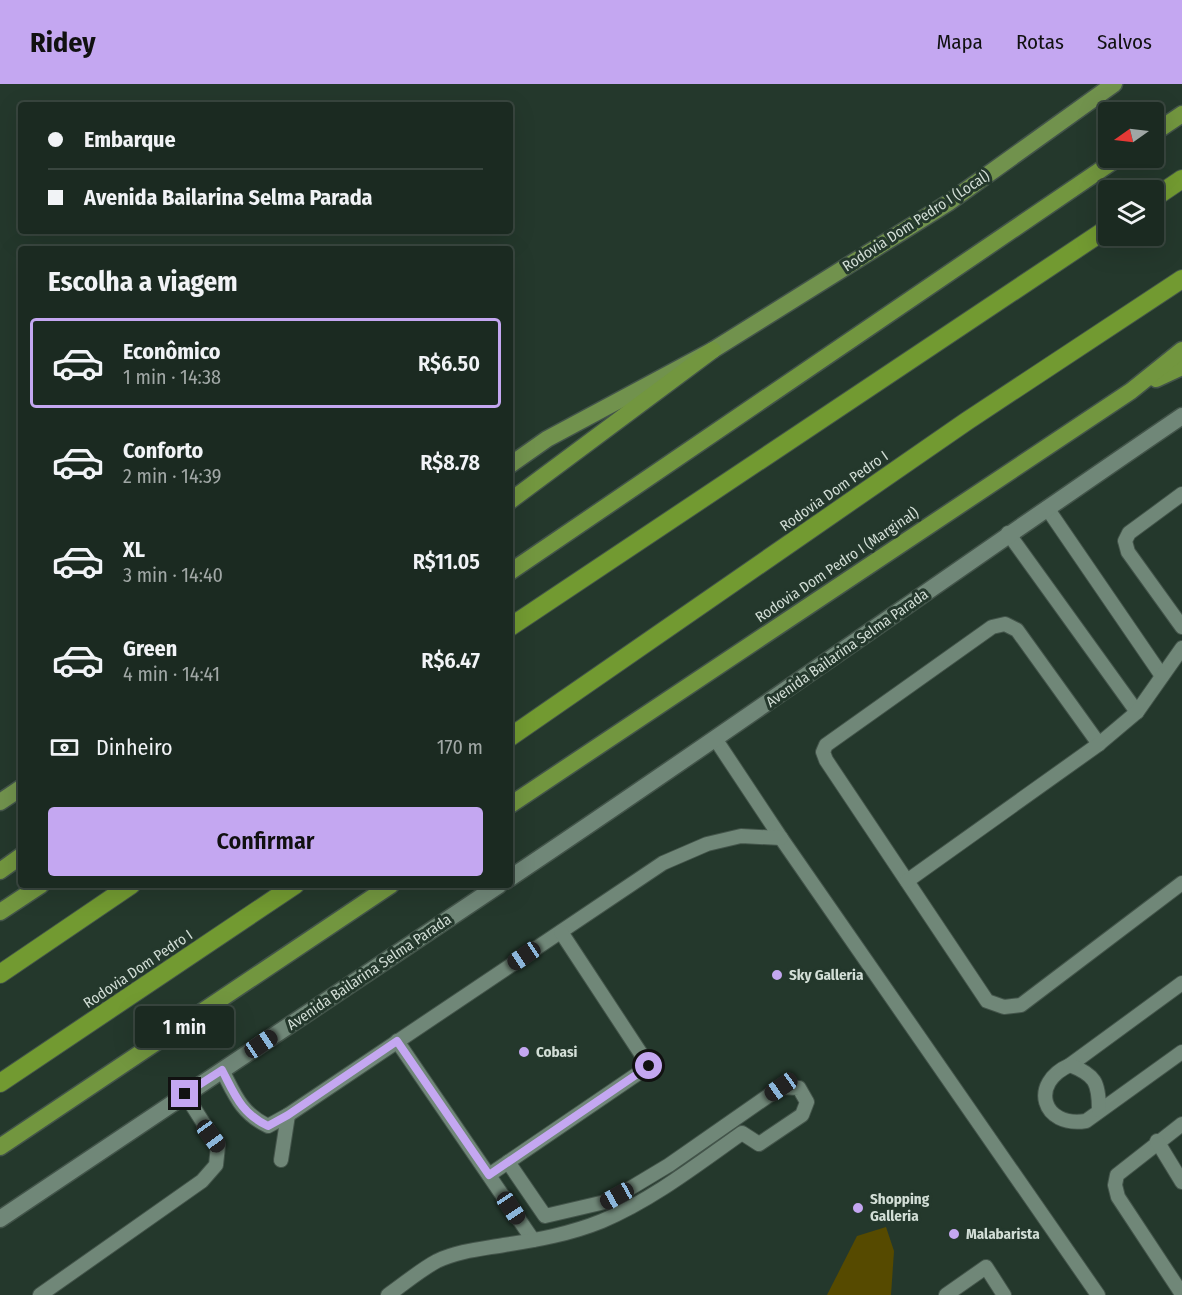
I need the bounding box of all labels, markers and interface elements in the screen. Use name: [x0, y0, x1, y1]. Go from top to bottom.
text: Ridey: [30, 26, 96, 59]
text: Mapa: [936, 29, 983, 55]
text: Rotas: [1016, 29, 1064, 55]
text: Salvos: [1097, 29, 1152, 55]
north arrow: [1098, 102, 1164, 168]
map controls: [1098, 102, 1164, 246]
text: Embarque: [84, 126, 176, 153]
street label: Rodovia Dom Pedro I (Local): [839, 167, 993, 275]
button: layers: [1098, 180, 1164, 246]
text: Avenida Bailarina Selma Parada: [84, 184, 373, 211]
text: Escolha a viagem: [48, 266, 238, 298]
icon: car: [51, 336, 105, 390]
text: Econômico: [123, 338, 221, 365]
text: R$6.50: [418, 350, 480, 377]
text: 1 min · 14:38: [123, 365, 221, 389]
icon: car: [51, 435, 105, 489]
text: Conforto: [123, 437, 203, 464]
street label: Rodovia Dom Pedro I: [777, 447, 891, 535]
text: R$8.78: [420, 449, 480, 476]
text: 2 min · 14:39: [123, 464, 222, 488]
street label: Rodovia Dom Pedro I (Marginal): [752, 504, 922, 626]
icon: car: [51, 534, 105, 588]
text: XL: [123, 536, 145, 563]
text: R$11.05: [413, 548, 480, 575]
text: 3 min · 14:40: [123, 563, 223, 587]
street label: Avenida Bailarina Selma Parada: [762, 585, 932, 711]
icon: car: [51, 633, 105, 687]
text: Green: [123, 635, 177, 662]
text: R$6.47: [421, 647, 480, 674]
text: 4 min · 14:41: [123, 662, 220, 686]
icon: cash: [48, 731, 81, 764]
text: Dinheiro: [96, 734, 173, 761]
text: 170 m: [437, 735, 483, 759]
button: Confirmar: [48, 807, 483, 876]
street label: Avenida Bailarina Selma Parada: [284, 910, 454, 1034]
street label: Rodovia Dom Pedro I: [80, 926, 196, 1012]
car: [504, 938, 544, 974]
place label: Sky Galleria: [789, 966, 864, 984]
marker: Sky Galleria: [770, 968, 784, 982]
callout: 1 min: [136, 1007, 234, 1049]
text: 1 min: [163, 1015, 206, 1039]
car: [241, 1026, 281, 1062]
place label: Cobasi: [536, 1043, 578, 1061]
marker: Cobasi: [517, 1045, 531, 1059]
route start: [635, 1052, 662, 1079]
car: [761, 1069, 801, 1105]
route end: [171, 1080, 198, 1107]
car: [193, 1116, 229, 1156]
car: [597, 1179, 637, 1213]
car: [493, 1188, 529, 1228]
place label: Shopping Galleria: [870, 1190, 930, 1225]
marker: Shopping Galleria: [851, 1201, 865, 1215]
place label: Malabarista: [966, 1225, 1040, 1243]
marker: Malabarista: [947, 1227, 961, 1241]

